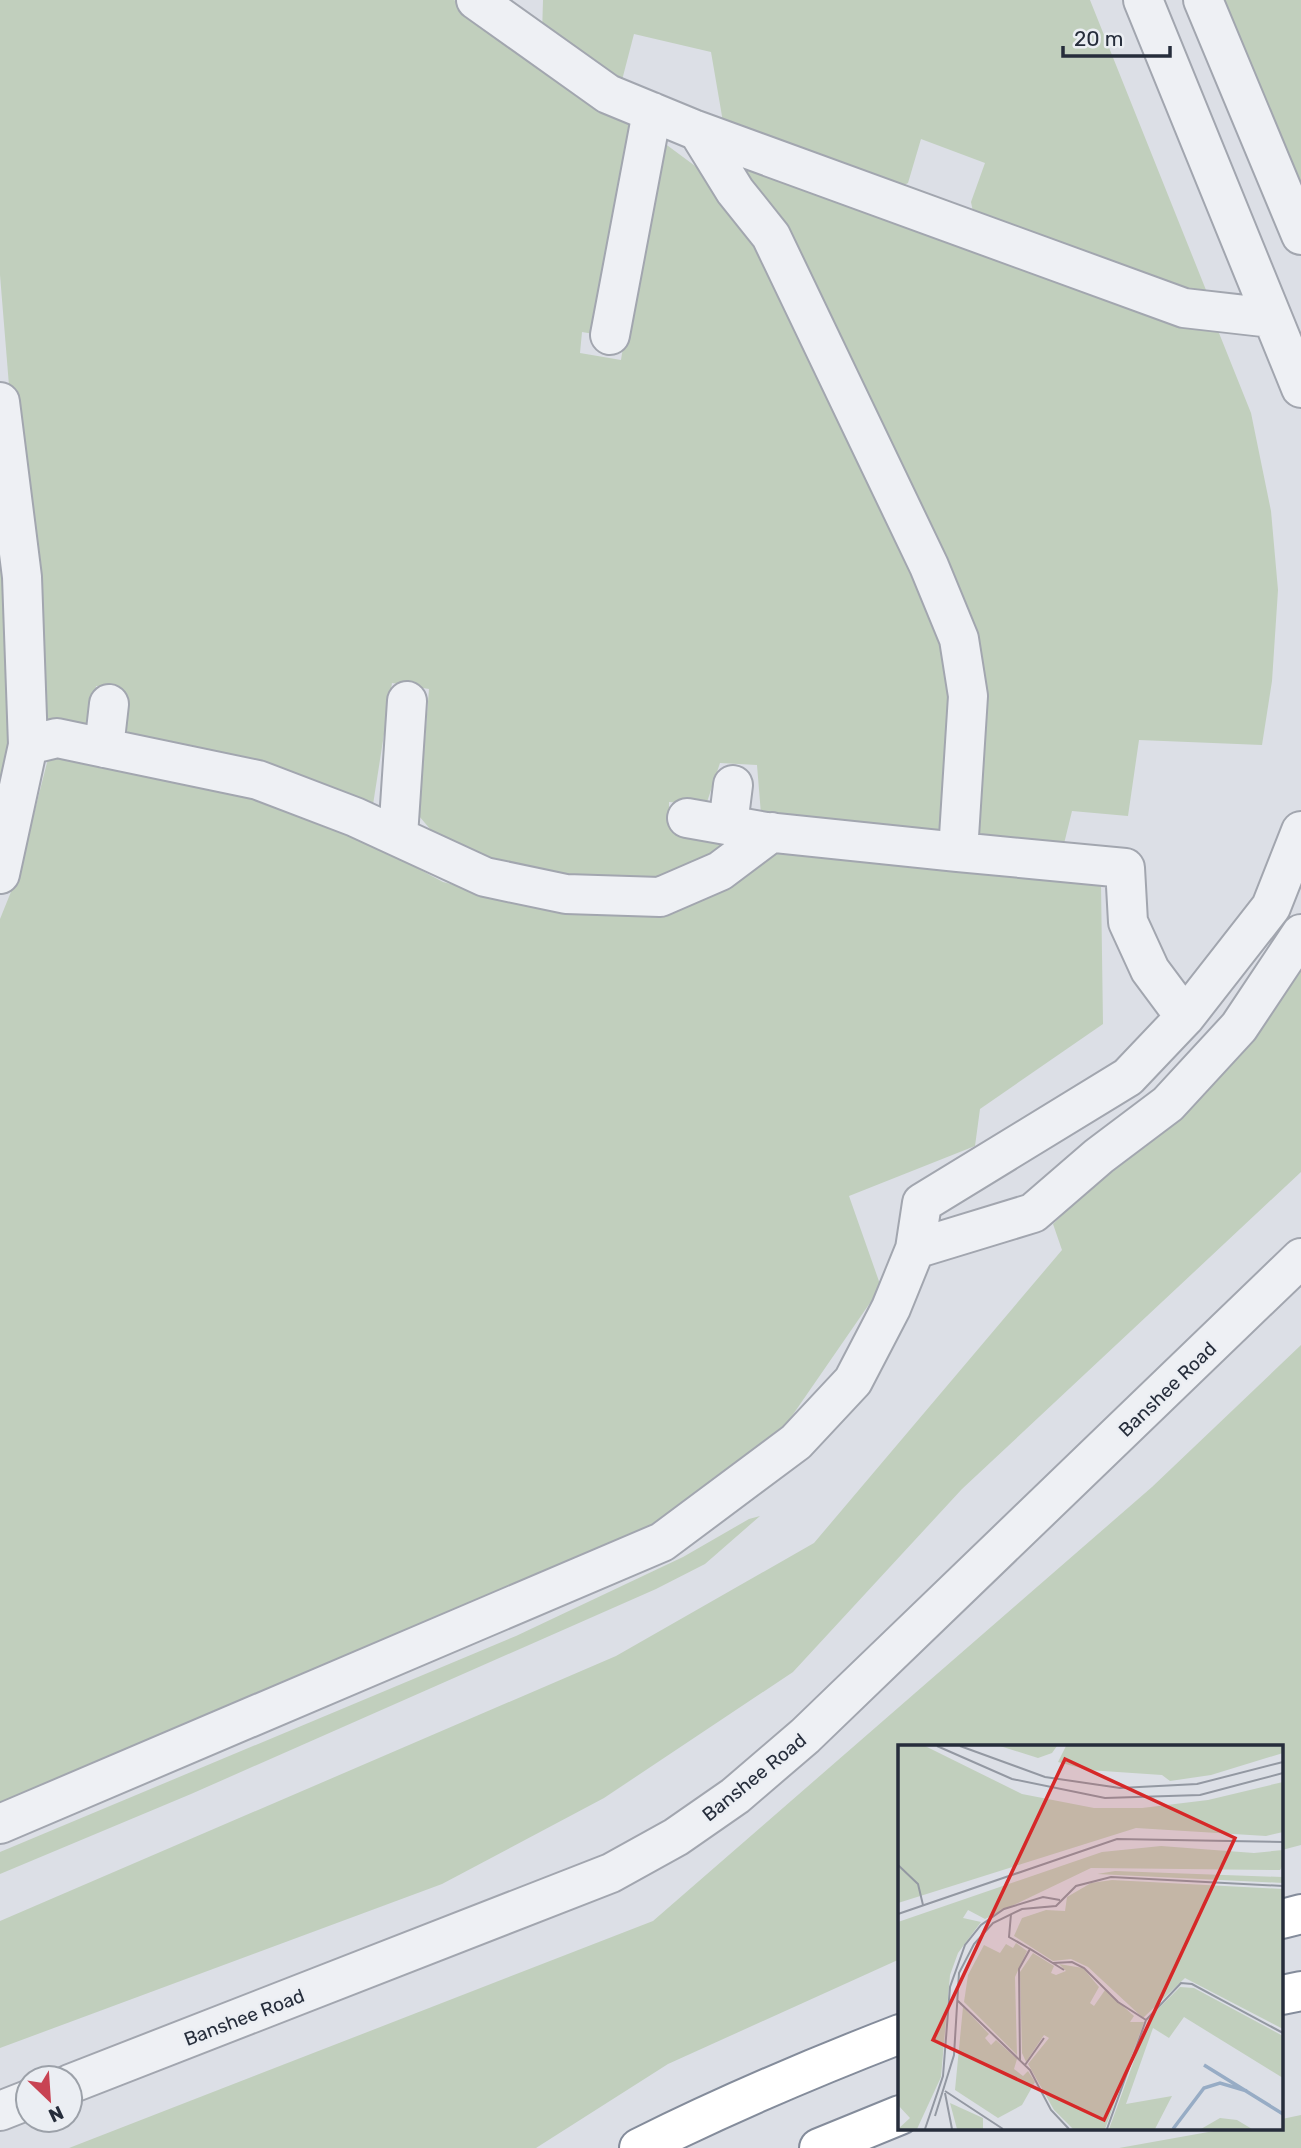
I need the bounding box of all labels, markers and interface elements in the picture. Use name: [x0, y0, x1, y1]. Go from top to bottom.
scale bar: [1063, 14, 1170, 58]
text: 20 m: [1074, 26, 1123, 51]
street label: Banshee Road: [1114, 1337, 1221, 1442]
street label: Banshee Road: [698, 1729, 811, 1826]
inset map: [898, 1745, 1284, 2130]
street label: Banshee Road: [181, 1984, 308, 2051]
north arrow: [14, 2064, 84, 2134]
text: N: [45, 2101, 67, 2127]

